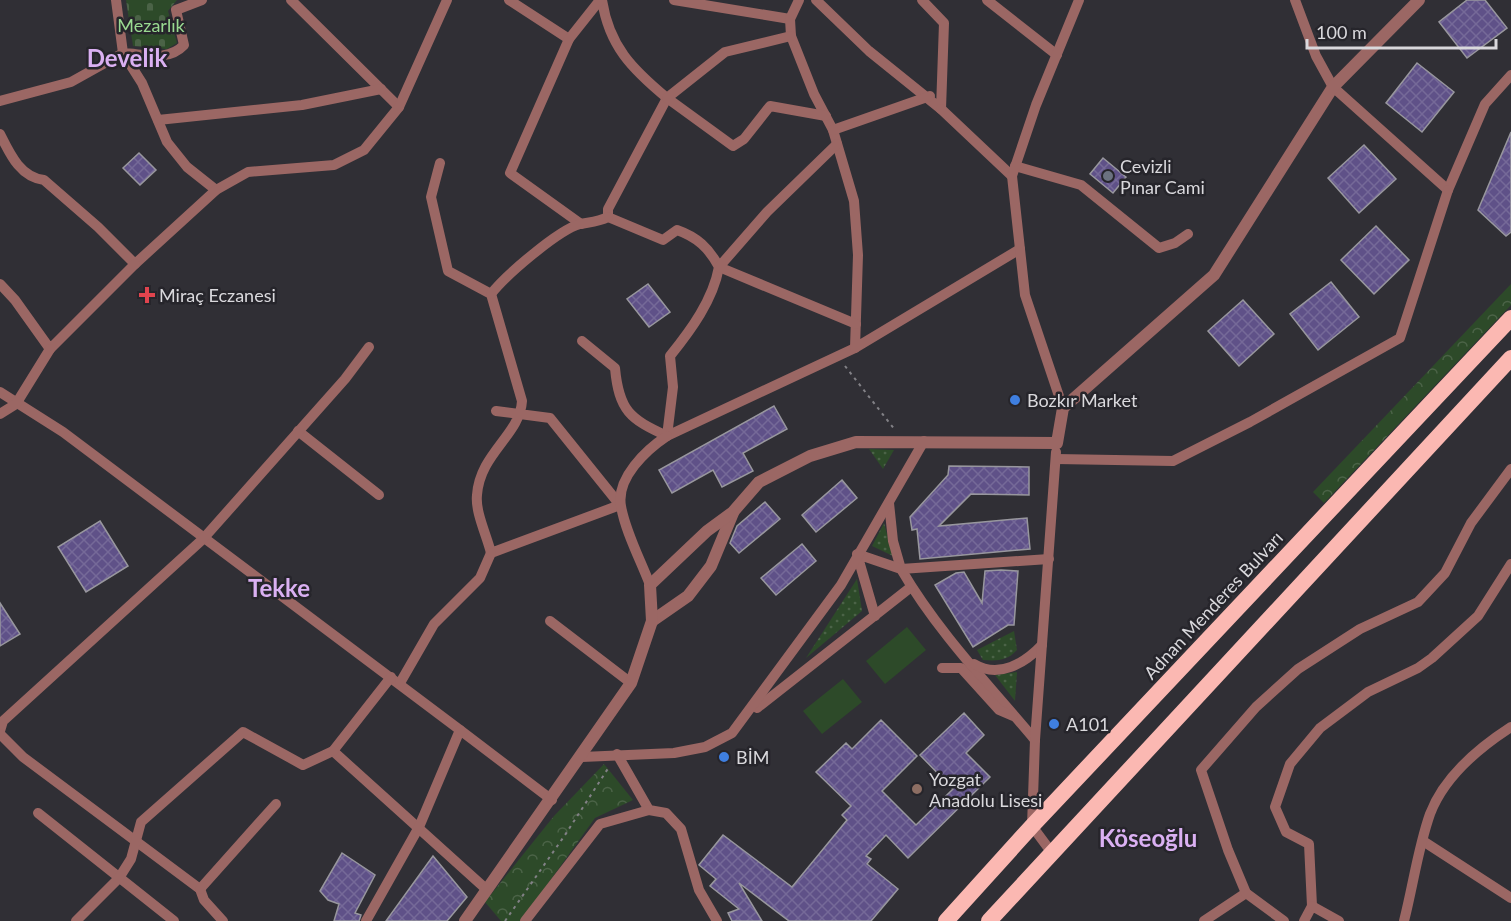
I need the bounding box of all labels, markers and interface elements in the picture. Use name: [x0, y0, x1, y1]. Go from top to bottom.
scale bar: [1307, 12, 1496, 50]
park label: Mezarlık: [117, 14, 186, 36]
text: 100 m: [1316, 21, 1367, 43]
district label: Develik: [87, 43, 167, 72]
place label: Cevizli Pınar Cami: [1120, 155, 1205, 198]
marker: Cevizli Pınar Cami: [1101, 169, 1115, 183]
place label: Miraç Eczanesi: [159, 284, 276, 306]
marker: Miraç Eczanesi: [140, 288, 154, 302]
place label: Bozkır Market: [1027, 389, 1138, 411]
marker: Bozkır Market: [1008, 393, 1022, 407]
street label: Adnan Menderes Bulvarı: [1139, 527, 1287, 683]
district label: Tekke: [248, 573, 310, 602]
place label: A101: [1066, 713, 1110, 735]
marker: A101: [1047, 717, 1061, 731]
place label: BİM: [736, 746, 769, 768]
marker: BİM: [717, 750, 731, 764]
place label: Yozgat Anadolu Lisesi: [929, 768, 1042, 811]
marker: Yozgat Anadolu Lisesi: [910, 782, 924, 796]
district label: Köseoğlu: [1099, 823, 1197, 852]

